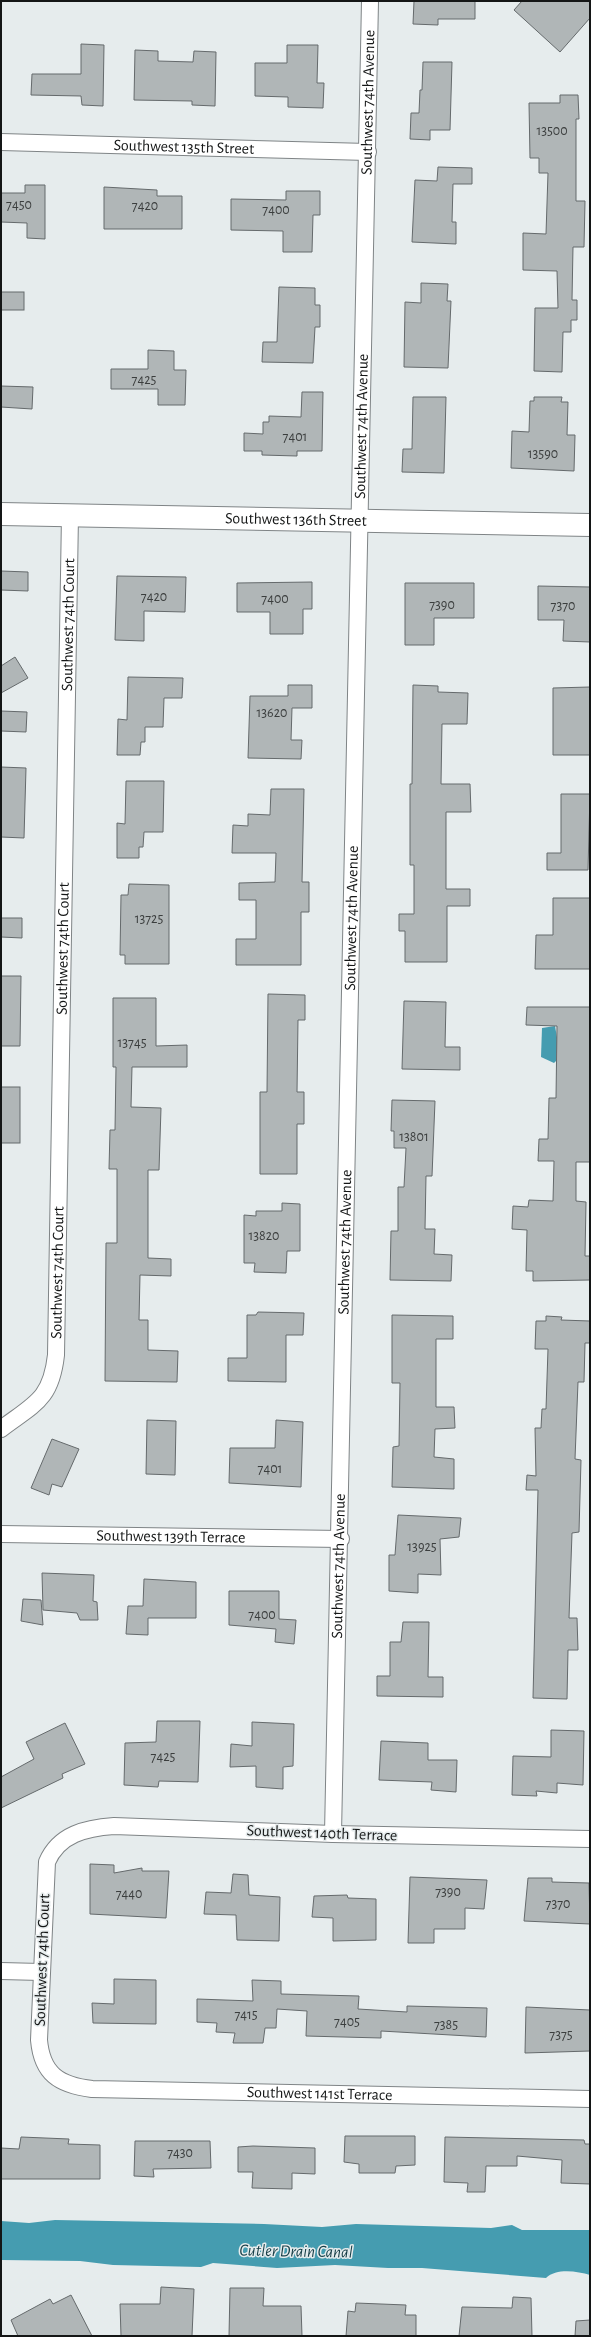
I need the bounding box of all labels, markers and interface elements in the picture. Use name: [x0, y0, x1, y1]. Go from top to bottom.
street label: Southwest 74th Avenue: [358, 30, 377, 175]
house number: 13500: [536, 124, 568, 138]
street label: Southwest 135th Street: [113, 137, 254, 157]
house number: 7450: [6, 198, 32, 212]
house number: 7420: [132, 199, 158, 213]
house number: 7400: [262, 203, 290, 217]
street label: Southwest 74th Avenue: [352, 354, 371, 499]
house number: 7425: [132, 373, 157, 387]
house number: 7401: [283, 430, 307, 444]
house number: 13590: [528, 447, 558, 461]
street label: Southwest 136th Street: [225, 510, 367, 529]
street label: Southwest 74th Court: [59, 558, 77, 691]
house number: 7420: [141, 590, 167, 604]
house number: 7400: [261, 592, 289, 606]
house number: 7390: [429, 598, 455, 612]
house number: 7370: [551, 599, 575, 613]
house number: 13620: [257, 706, 287, 720]
street label: Southwest 74th Avenue: [342, 845, 361, 991]
street label: Southwest 74th Court: [54, 882, 72, 1015]
house number: 13725: [135, 912, 163, 926]
house number: 13745: [117, 1036, 147, 1050]
house number: 13801: [399, 1130, 429, 1144]
street label: Southwest 74th Avenue: [335, 1169, 354, 1315]
street label: Southwest 74th Court: [48, 1206, 66, 1339]
house number: 13820: [249, 1229, 279, 1243]
house number: 7401: [258, 1462, 282, 1476]
street label: Southwest 74th Avenue: [329, 1493, 348, 1639]
street label: Southwest 139th Terrace: [96, 1527, 246, 1546]
house number: 13925: [407, 1540, 437, 1554]
house number: 7400: [248, 1608, 276, 1622]
house number: 7425: [151, 1750, 176, 1764]
street label: Southwest 140th Terrace: [246, 1822, 398, 1844]
house number: 7390: [435, 1885, 461, 1899]
house number: 7440: [116, 1887, 142, 1901]
street label: Southwest 74th Court: [32, 1893, 52, 2027]
house number: 7370: [546, 1897, 570, 1911]
house number: 7415: [234, 2008, 258, 2022]
house number: 7405: [334, 2015, 360, 2029]
house number: 7385: [434, 2018, 458, 2032]
house number: 7375: [549, 2028, 573, 2042]
street label: Southwest 141st Terrace: [247, 2084, 393, 2103]
house number: 7430: [167, 2146, 193, 2160]
water label: Cutler Drain Canal: [239, 2242, 353, 2260]

